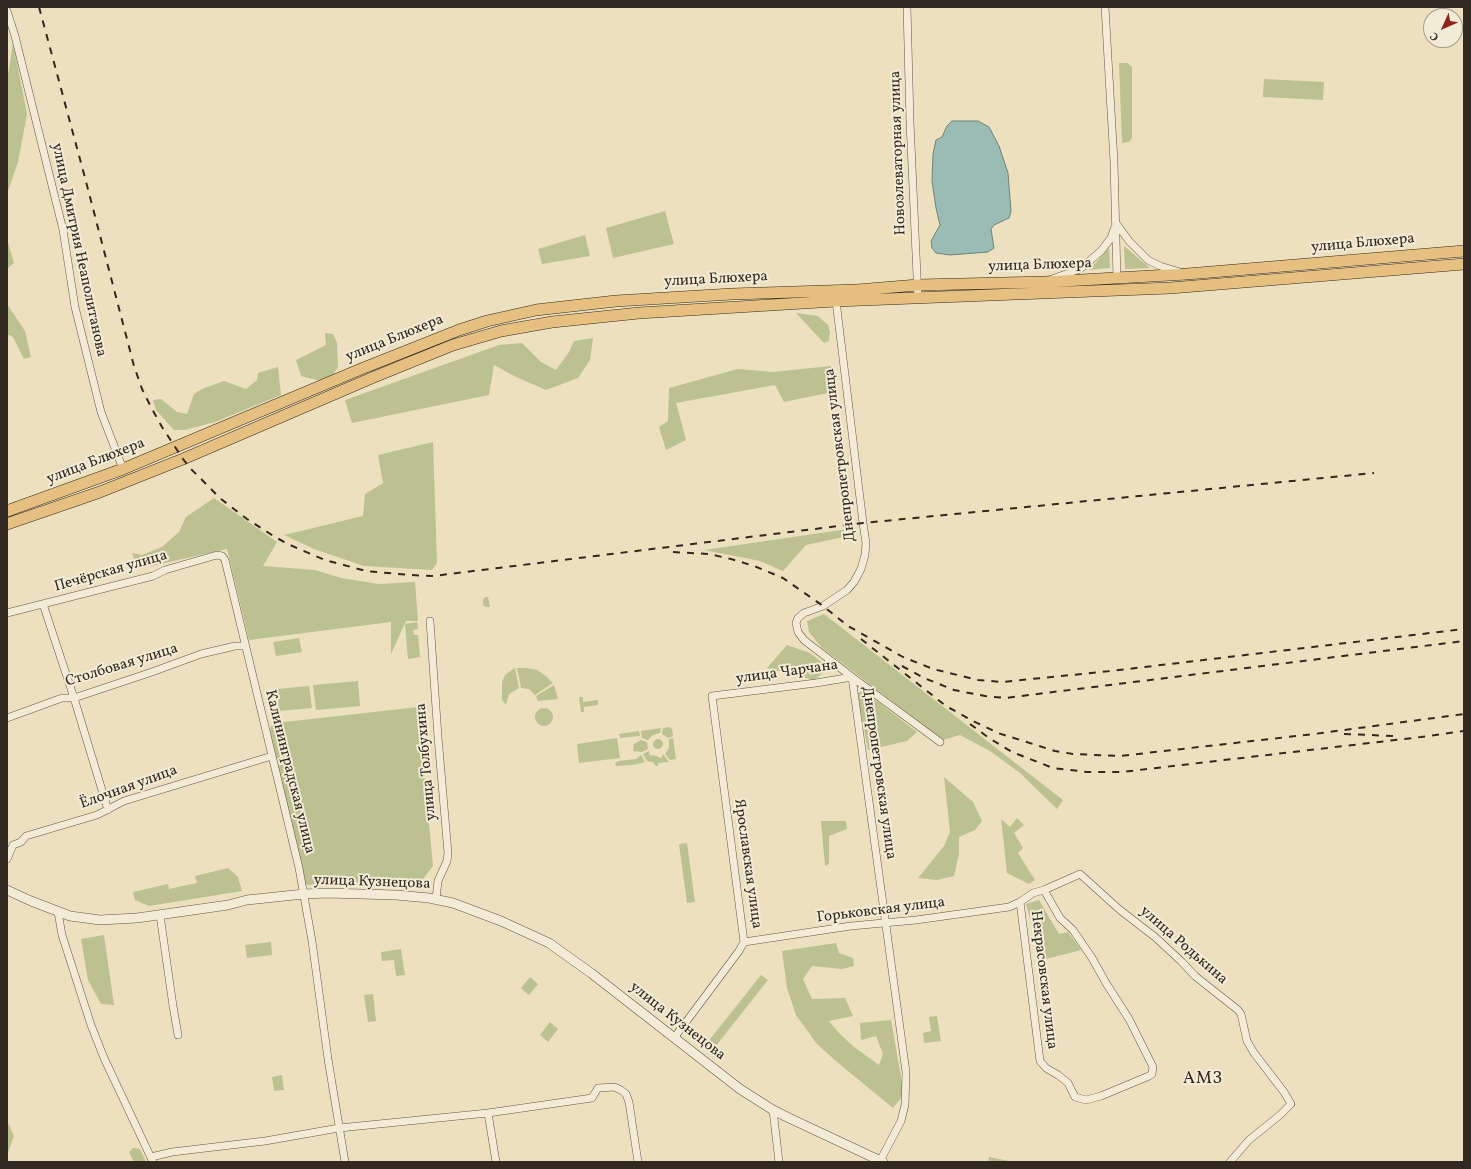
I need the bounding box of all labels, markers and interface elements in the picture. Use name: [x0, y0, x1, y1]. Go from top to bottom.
north arrow: [1423, 8, 1463, 48]
text: С: [1427, 28, 1443, 44]
street label: Новоэлеваторная улица: [887, 70, 911, 236]
street label: улица Дмитрия Неаполитанова: [47, 141, 109, 359]
street label: улица Блюхера: [1310, 231, 1416, 257]
street label: улица Блюхера: [988, 255, 1092, 277]
street label: улица Блюхера: [664, 268, 768, 292]
street label: улица Блюхера: [343, 311, 447, 367]
street label: Днепропетровская улица: [821, 367, 861, 543]
street label: улица Блюхера: [44, 435, 148, 489]
street label: Печёрская улица: [52, 547, 170, 597]
street label: Столбовая улица: [64, 640, 180, 692]
street label: улица Чарчана: [735, 657, 839, 689]
street label: Днепропетровская улица: [857, 685, 899, 861]
street label: Калининградская улица: [260, 688, 318, 856]
street label: улица Толбухина: [413, 702, 441, 822]
street label: Ёлочная улица: [78, 762, 180, 814]
street label: Ярославская улица: [729, 798, 765, 930]
street label: улица Кузнецова: [313, 872, 431, 894]
street label: Горьковская улица: [816, 894, 946, 928]
street label: улица Родькина: [1135, 903, 1231, 989]
street label: Некрасовская улица: [1026, 910, 1060, 1050]
street label: улица Кузнецова: [625, 979, 729, 1065]
district label: АМЗ: [1183, 1070, 1223, 1090]

